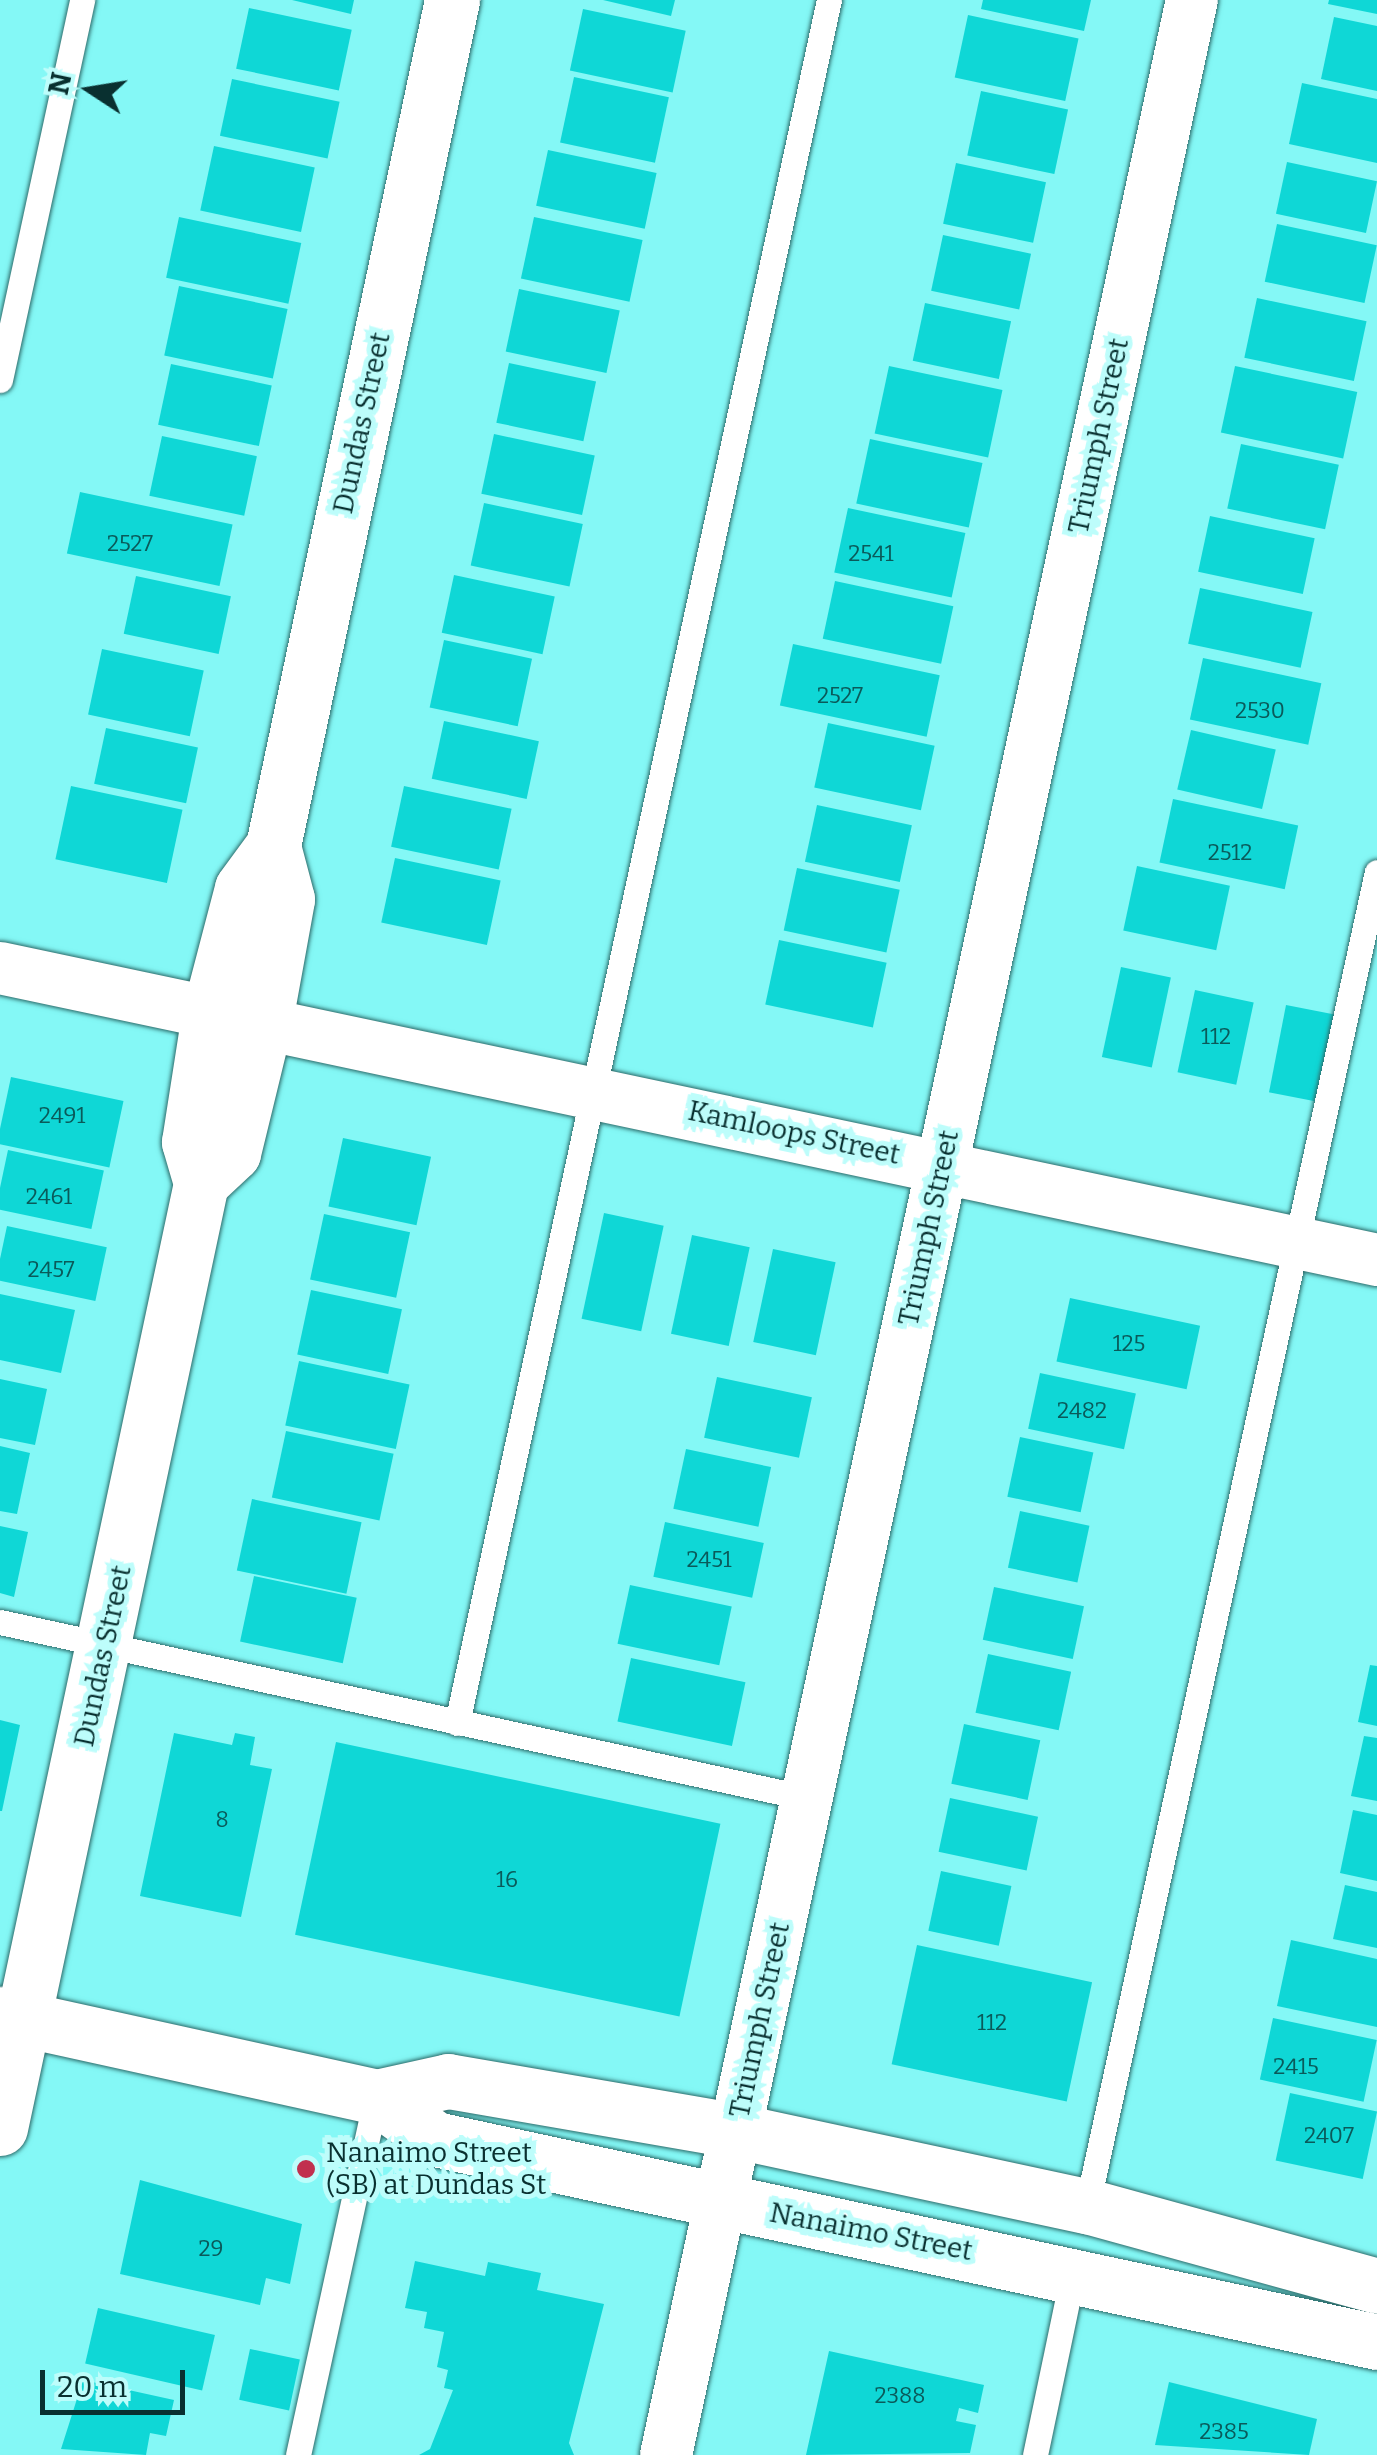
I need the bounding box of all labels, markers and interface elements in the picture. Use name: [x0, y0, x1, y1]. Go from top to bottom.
north arrow: [40, 40, 140, 140]
text: N: [42, 70, 79, 98]
street label: Dundas Street: [326, 329, 398, 517]
street label: Triumph Street: [1062, 335, 1136, 537]
house number: 2527: [107, 531, 153, 557]
house number: 2541: [848, 541, 894, 567]
house number: 2527: [817, 683, 863, 709]
house number: 2530: [1235, 698, 1285, 724]
house number: 2512: [1208, 840, 1252, 866]
house number: 112: [1201, 1024, 1231, 1050]
street label: Kamloops Street: [685, 1094, 903, 1172]
house number: 2491: [39, 1103, 85, 1129]
street label: Triumph Street: [892, 1127, 966, 1329]
house number: 2461: [26, 1184, 72, 1210]
house number: 2457: [27, 1257, 75, 1283]
house number: 125: [1113, 1331, 1145, 1357]
house number: 2482: [1057, 1398, 1107, 1424]
house number: 2451: [686, 1547, 732, 1573]
street label: Dundas Street: [67, 1562, 139, 1750]
house number: 8: [215, 1807, 229, 1833]
house number: 16: [496, 1867, 518, 1893]
street label: Triumph Street: [723, 1919, 797, 2121]
house number: 112: [977, 2010, 1007, 2036]
house number: 2415: [1273, 2054, 1319, 2080]
house number: 2407: [1304, 2123, 1354, 2149]
place label: Nanaimo Street (SB) at Dundas St: [326, 2136, 546, 2202]
marker: Nanaimo Street (SB) at Dundas St: [295, 2158, 317, 2180]
street label: Nanaimo Street: [767, 2196, 975, 2268]
house number: 29: [199, 2236, 223, 2262]
scale bar: [45, 2350, 190, 2412]
text: 20 m: [57, 2369, 127, 2405]
house number: 2388: [875, 2383, 925, 2409]
house number: 2385: [1199, 2419, 1249, 2445]

